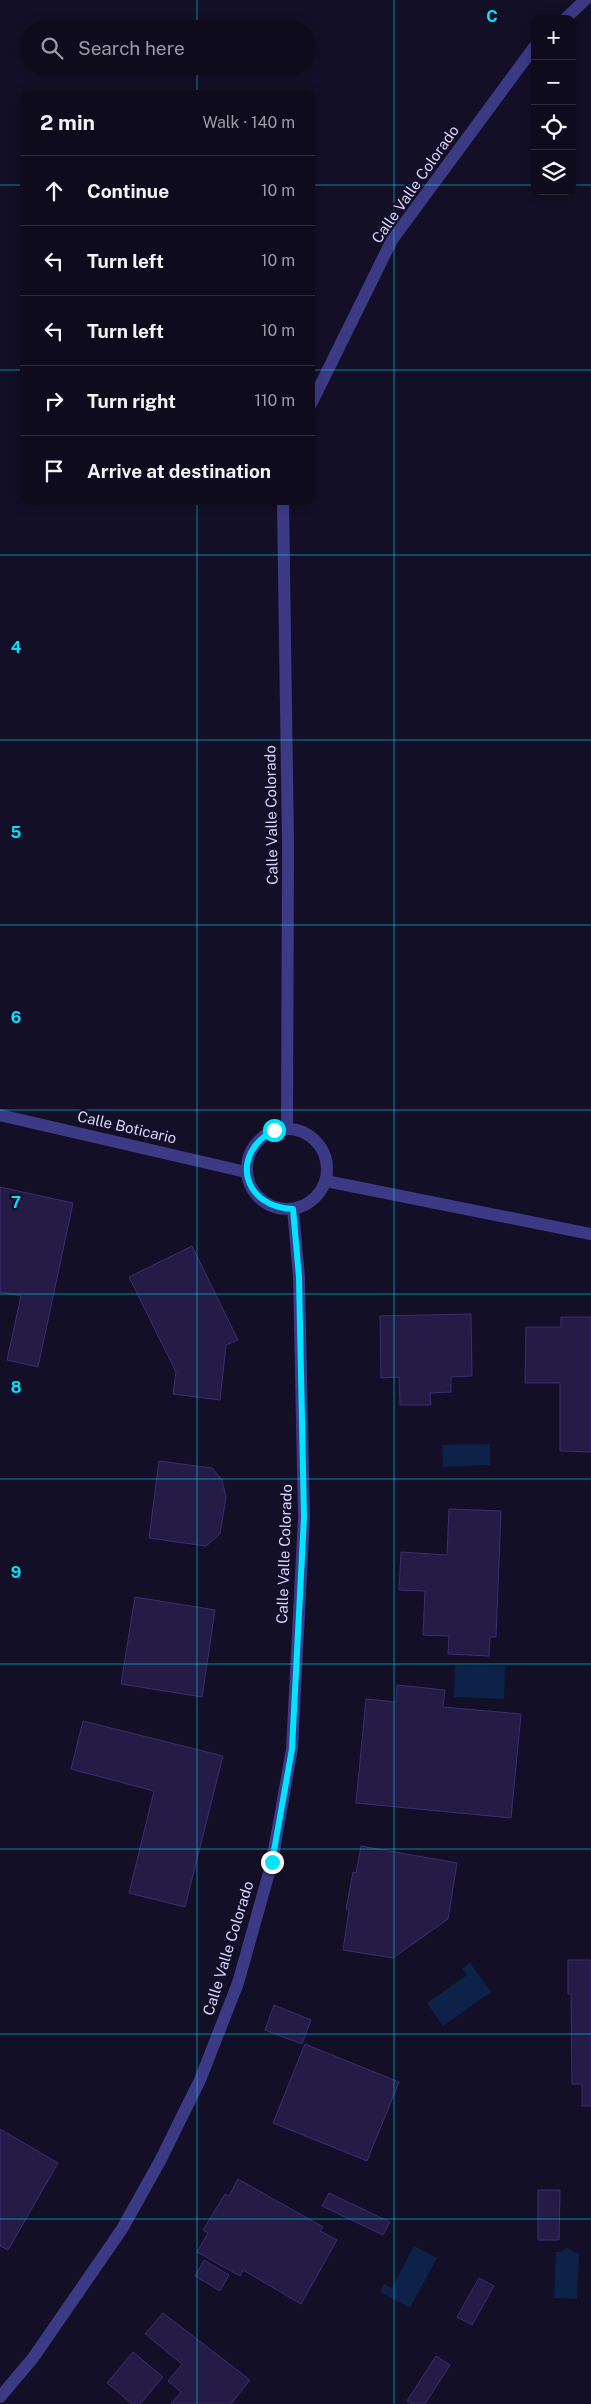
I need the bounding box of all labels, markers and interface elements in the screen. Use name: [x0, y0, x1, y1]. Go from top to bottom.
text: C: [486, 7, 498, 26]
map controls: [531, 15, 576, 195]
button: +: [531, 15, 576, 60]
search box: [20, 20, 315, 75]
icon: search: [38, 34, 66, 62]
text: Search here: [78, 37, 185, 59]
button: −: [531, 60, 576, 105]
button: locate: [531, 105, 576, 150]
text: 2 min: [40, 110, 95, 135]
text: Walk · 140 m: [202, 113, 295, 132]
street label: Calle Valle Colorado: [368, 122, 462, 246]
button: layers: [531, 150, 576, 195]
icon: ahead: [40, 177, 68, 205]
text: Continue: [87, 180, 169, 202]
text: 10 m: [261, 181, 295, 200]
icon: left: [40, 247, 68, 275]
text: Turn left: [87, 250, 164, 272]
text: 10 m: [261, 251, 295, 270]
icon: left: [40, 317, 68, 345]
text: Turn left: [87, 320, 164, 342]
text: 10 m: [261, 321, 295, 340]
icon: right: [40, 387, 68, 415]
text: Turn right: [87, 390, 176, 412]
text: 110 m: [254, 391, 295, 410]
icon: arrive: [40, 457, 68, 485]
text: Arrive at destination: [87, 460, 271, 482]
text: 4: [11, 638, 22, 657]
street label: Calle Valle Colorado: [261, 745, 281, 885]
text: 5: [11, 823, 22, 842]
text: 6: [11, 1008, 21, 1027]
street label: Calle Boticario: [76, 1107, 178, 1147]
route start: [263, 1119, 286, 1142]
text: 7: [11, 1193, 21, 1212]
text: 8: [11, 1378, 22, 1397]
street label: Calle Valle Colorado: [273, 1484, 295, 1624]
text: 9: [11, 1563, 21, 1582]
route end: [261, 1851, 284, 1874]
street label: Calle Valle Colorado: [199, 1879, 257, 2017]

